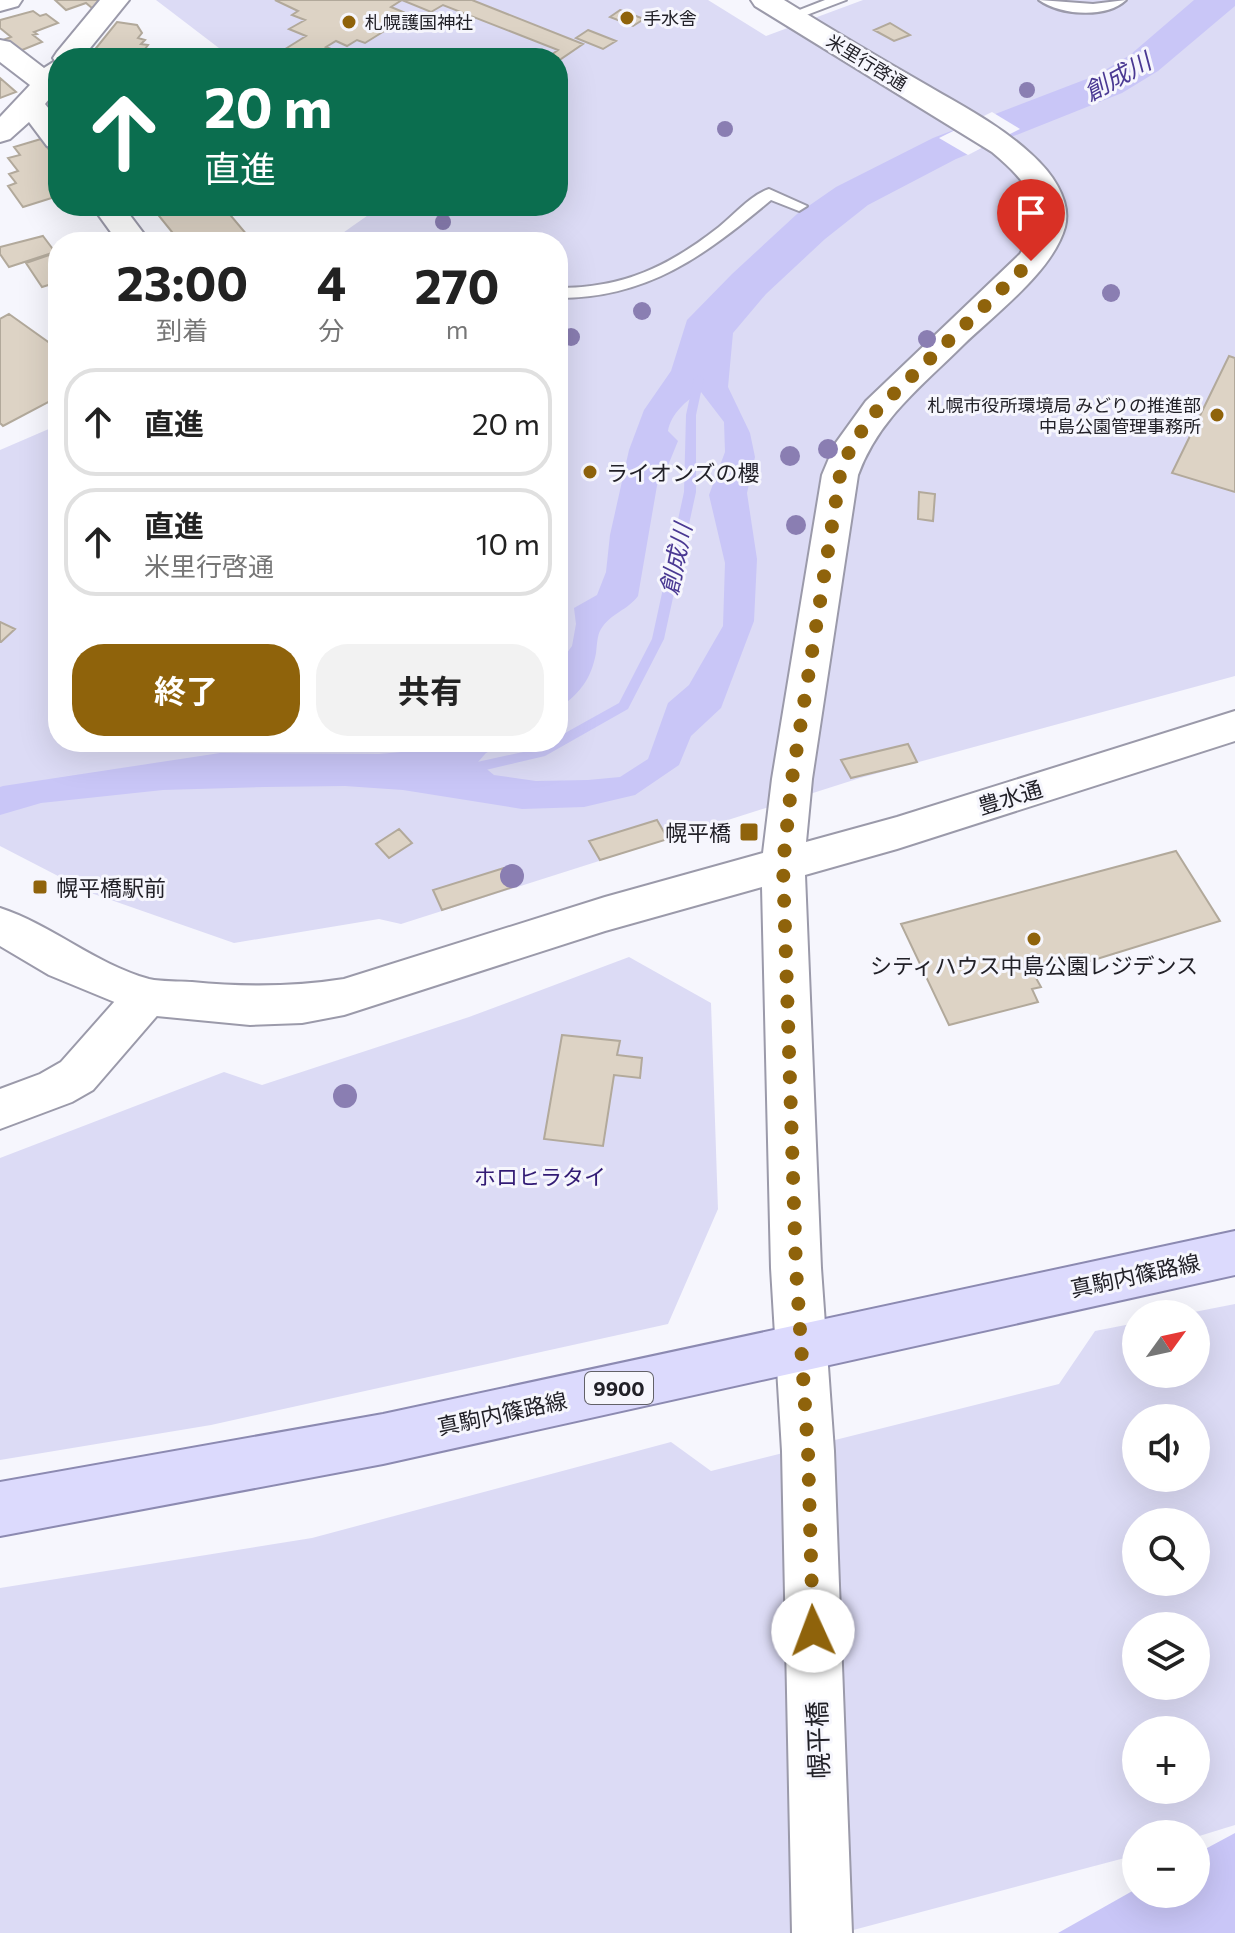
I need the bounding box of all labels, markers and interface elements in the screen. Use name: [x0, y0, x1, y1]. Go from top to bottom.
place label: 手水舎: [643, 7, 697, 29]
marker: 手水舎: [618, 9, 636, 27]
place label: 札幌護国神社: [365, 11, 473, 33]
marker: 札幌護国神社: [340, 13, 358, 31]
street label: 米里行啓通: [823, 29, 911, 95]
water label: 創成川: [1078, 44, 1158, 106]
text: 20 m: [204, 71, 332, 140]
icon: ahead: [72, 80, 176, 184]
text: 直進: [204, 145, 276, 189]
pin: [997, 179, 1065, 261]
icon: arrive: [1009, 191, 1053, 235]
text: 23:00: [116, 252, 248, 311]
text: 4: [317, 252, 346, 311]
text: 270: [415, 255, 500, 314]
text: m: [446, 313, 468, 344]
text: 到着: [156, 314, 208, 345]
text: 分: [318, 314, 344, 345]
place label: 札幌市役所環境局 みどりの推進部 中島公園管理事務所: [928, 394, 1201, 437]
icon: ahead: [76, 400, 120, 444]
text: 直進: [144, 404, 204, 441]
text: 20 m: [472, 404, 540, 441]
marker: 札幌市役所環境局 みどりの推進部 中島公園管理事務所: [1208, 406, 1226, 424]
place label: ライオンズの櫻: [606, 459, 760, 486]
marker: ライオンズの櫻: [581, 463, 599, 481]
text: 直進: [144, 506, 204, 543]
water label: 創成川: [653, 518, 697, 597]
icon: ahead: [76, 520, 120, 564]
text: 10 m: [476, 524, 540, 561]
text: 米里行啓通: [144, 550, 274, 581]
button: 終了: [72, 644, 300, 736]
button: 共有: [316, 644, 544, 736]
street label: 豊水通: [974, 774, 1046, 820]
place label: 幌平橋: [665, 819, 731, 846]
marker: 幌平橋: [738, 821, 760, 843]
place label: 幌平橋駅前: [56, 874, 166, 901]
marker: 幌平橋駅前: [31, 878, 49, 896]
marker: シティハウス中島公園レジデンス: [1025, 930, 1043, 948]
place label: シティハウス中島公園レジデンス: [870, 952, 1198, 979]
park label: ホロヒラタイ: [474, 1163, 606, 1190]
street label: 真駒内篠路線: [1068, 1248, 1202, 1302]
north arrow: [1122, 1300, 1210, 1388]
map controls: [1122, 1300, 1210, 1908]
road number: 9900: [585, 1372, 653, 1404]
street label: 真駒内篠路線: [435, 1386, 569, 1440]
button: sound: [1122, 1404, 1210, 1492]
button: search: [1122, 1508, 1210, 1596]
position arrow: [771, 1589, 855, 1673]
button: layers: [1122, 1612, 1210, 1700]
street label: 幌平橋: [800, 1700, 834, 1780]
button: +: [1122, 1716, 1210, 1804]
button: −: [1122, 1820, 1210, 1908]

